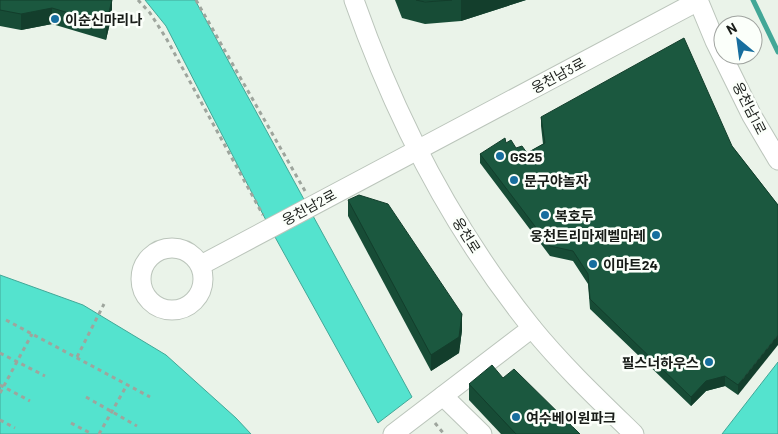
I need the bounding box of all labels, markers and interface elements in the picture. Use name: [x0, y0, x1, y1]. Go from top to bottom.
place label: 이순신마리나: [65, 11, 142, 28]
marker: 이순신마리나: [49, 13, 61, 25]
north arrow: [713, 15, 763, 65]
text: N: [723, 19, 740, 38]
street label: 웅천남3로: [528, 54, 588, 96]
street label: 웅천남1로: [730, 79, 770, 137]
place label: GS25: [510, 148, 543, 165]
marker: GS25: [494, 150, 506, 162]
place label: 문구야놀자: [524, 172, 589, 189]
marker: 문구야놀자: [508, 174, 520, 186]
street label: 웅천남2로: [279, 186, 339, 228]
place label: 복호두: [555, 207, 594, 224]
marker: 복호두: [539, 209, 551, 221]
street label: 웅천로: [450, 214, 485, 256]
place label: 웅천트리마제벨마레: [530, 227, 646, 244]
marker: 웅천트리마제벨마레: [650, 229, 662, 241]
place label: 이마트24: [603, 256, 658, 273]
marker: 이마트24: [587, 258, 599, 270]
place label: 필스너하우스: [622, 354, 699, 371]
marker: 필스너하우스: [703, 356, 715, 368]
place label: 여수베이원파크: [526, 409, 616, 426]
marker: 여수베이원파크: [510, 411, 522, 423]

